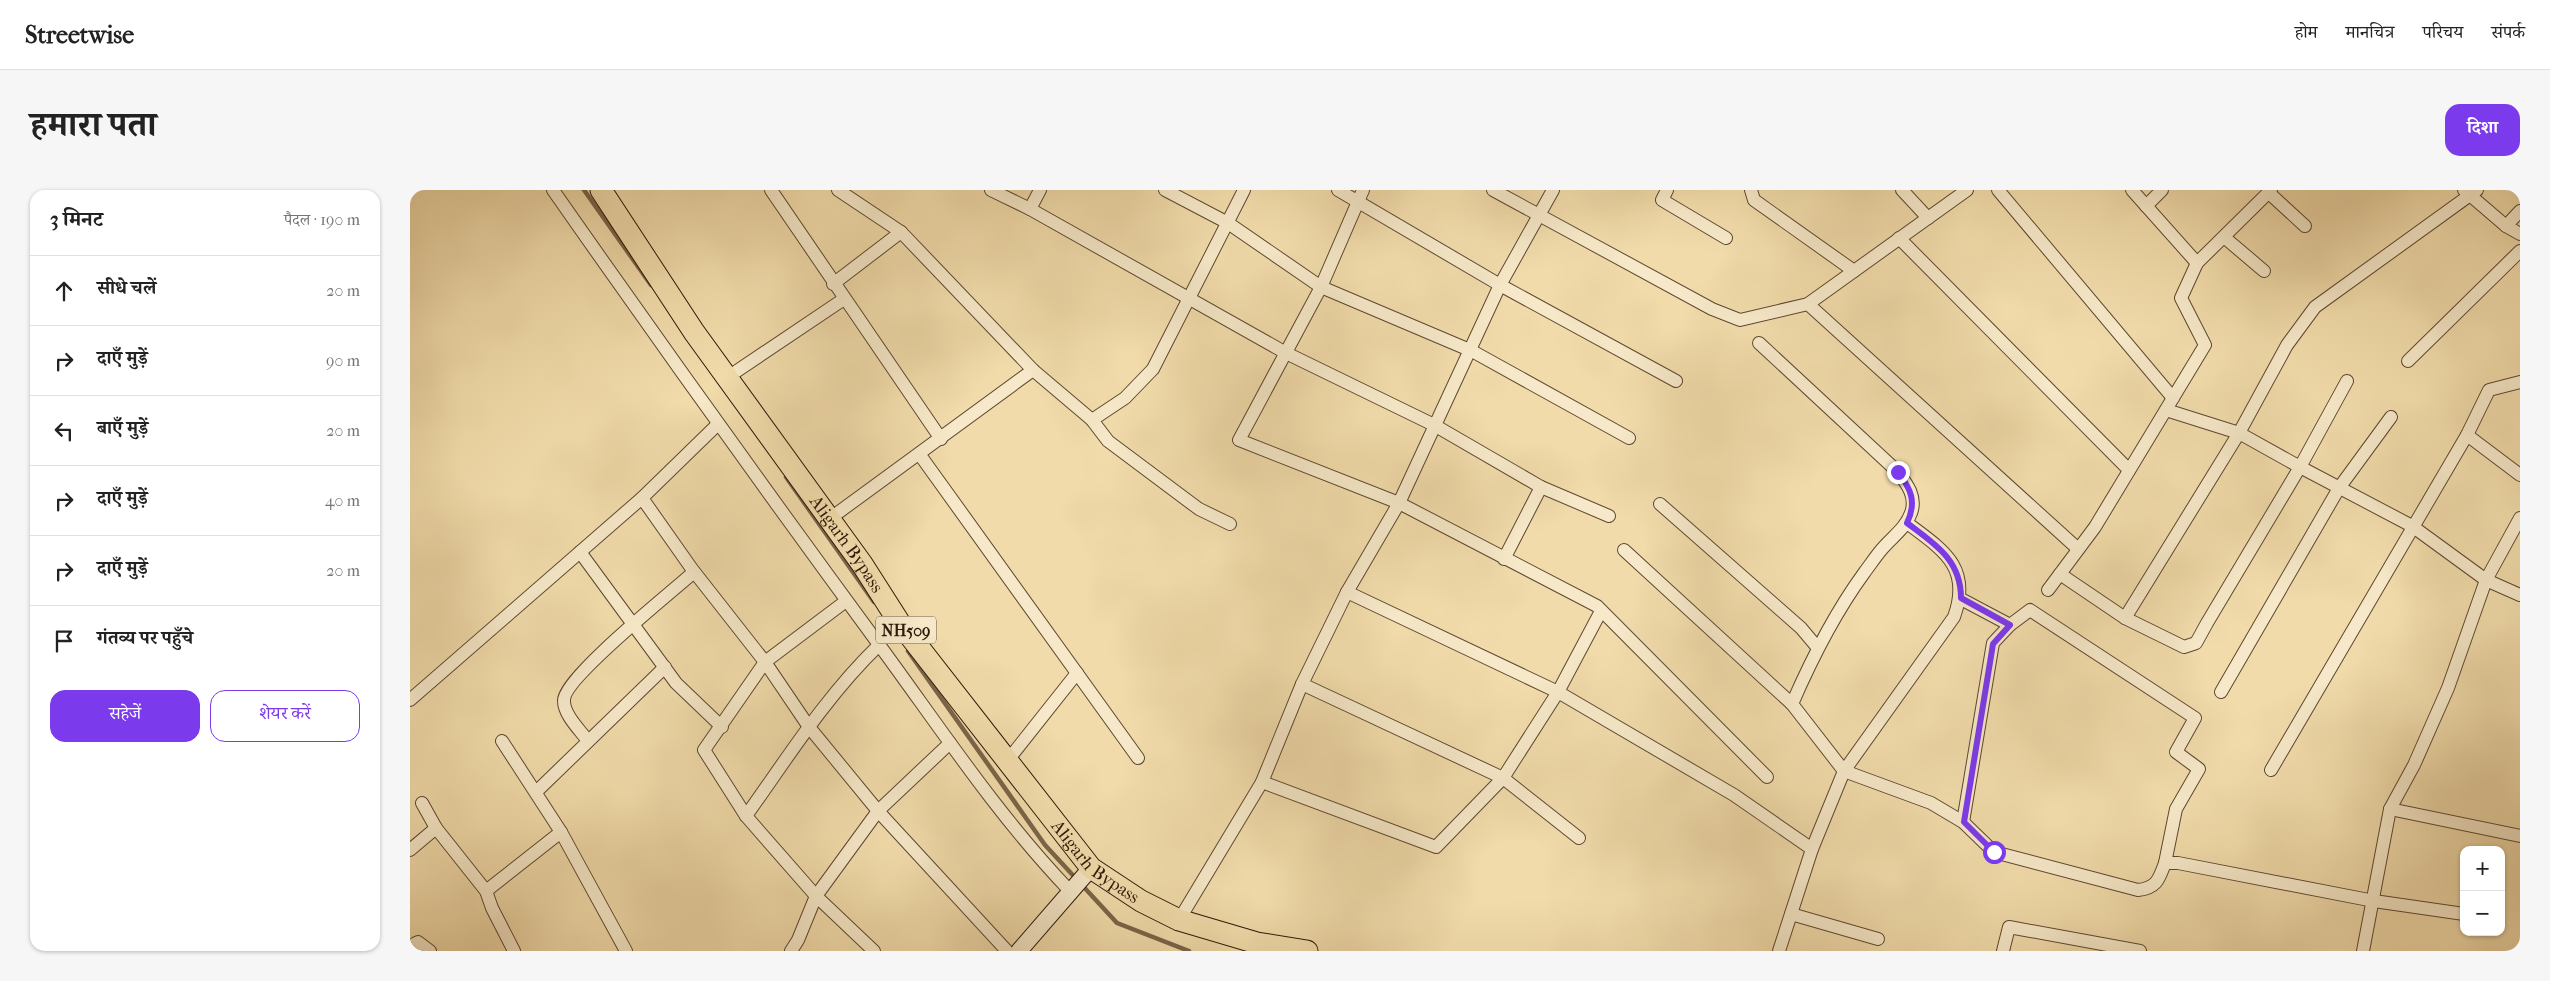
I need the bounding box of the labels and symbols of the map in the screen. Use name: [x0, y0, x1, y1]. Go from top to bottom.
route end: [1887, 461, 1910, 484]
street label: Aligarh Bypass: [805, 490, 888, 597]
road number: NH509: [876, 616, 936, 644]
street label: Aligarh Bypass: [1046, 815, 1144, 908]
route start: [1983, 841, 2006, 864]

